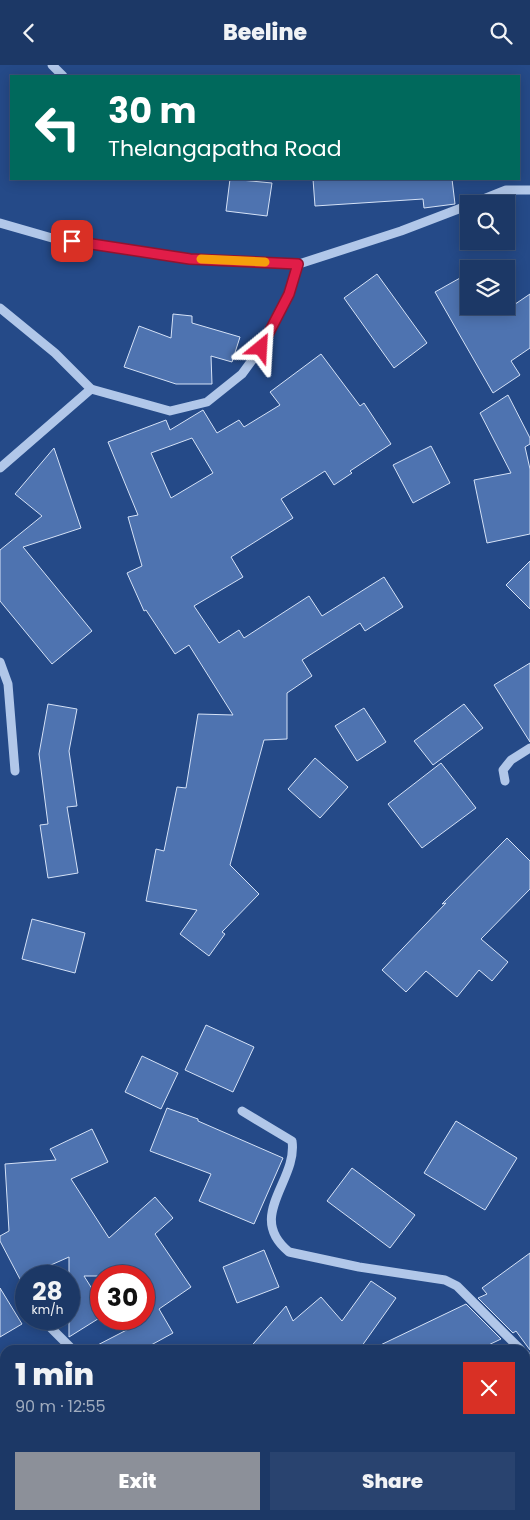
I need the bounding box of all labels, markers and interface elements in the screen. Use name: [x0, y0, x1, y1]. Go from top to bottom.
text: Beeline: [223, 17, 307, 48]
icon: back: [15, 19, 43, 47]
icon: search: [487, 19, 515, 47]
text: 30 m: [108, 86, 196, 135]
icon: left: [25, 95, 90, 160]
text: Thelangapatha Road: [108, 133, 342, 164]
map controls: [460, 195, 515, 315]
button: search: [460, 195, 515, 250]
pin: [51, 220, 93, 262]
icon: arrive: [58, 227, 86, 255]
button: layers: [460, 260, 515, 315]
position arrow: [234, 321, 286, 373]
speed limit sign: 30: [90, 1265, 155, 1330]
text: 28: [32, 1274, 63, 1309]
text: km/h: [32, 1301, 63, 1318]
text: 1 min: [15, 1353, 94, 1396]
button: close: [463, 1362, 515, 1414]
text: 90 m · 12:55: [15, 1395, 106, 1418]
button: Exit: [15, 1452, 260, 1510]
button: Share: [270, 1452, 515, 1510]

